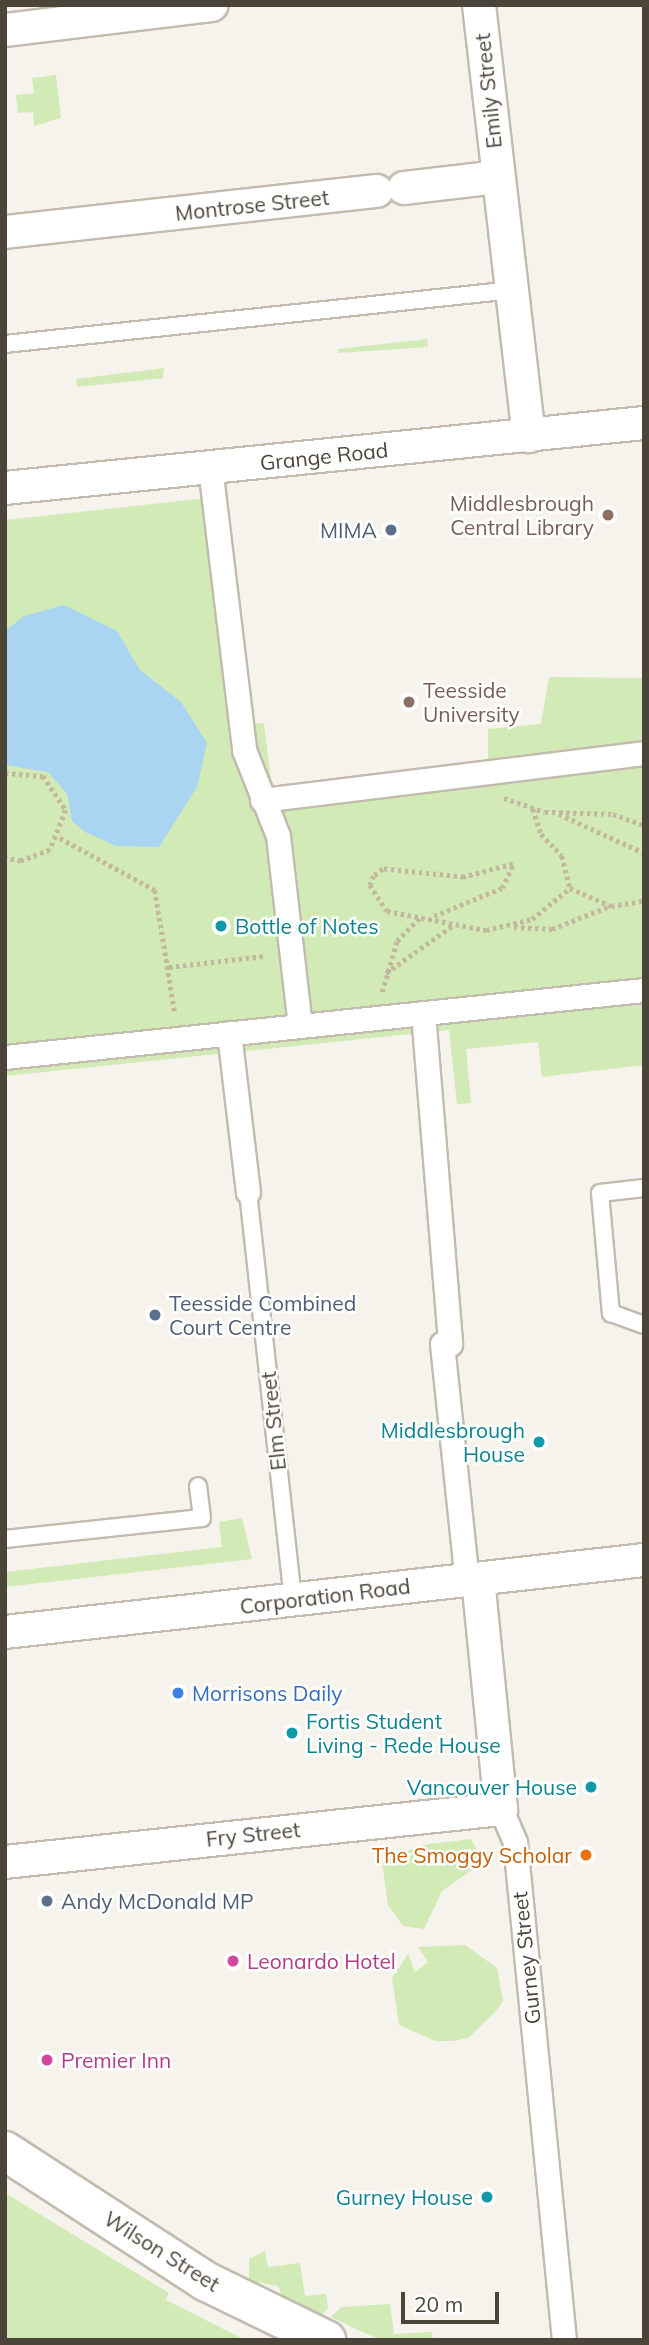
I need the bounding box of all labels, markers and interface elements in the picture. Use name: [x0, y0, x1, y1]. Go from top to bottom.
street label: Emily Street: [469, 32, 507, 150]
street label: Montrose Street: [174, 184, 330, 226]
street label: Grange Road: [259, 437, 389, 475]
place label: Middlesbrough Central Library: [450, 490, 594, 540]
marker: Middlesbrough Central Library: [600, 507, 616, 523]
place label: MIMA: [320, 517, 377, 543]
marker: MIMA: [383, 522, 399, 538]
place label: Teesside University: [423, 677, 520, 727]
marker: Teesside University: [401, 694, 417, 710]
place label: Bottle of Notes: [235, 913, 379, 939]
marker: Bottle of Notes: [213, 918, 229, 934]
place label: Teesside Combined Court Centre: [169, 1290, 356, 1340]
marker: Teesside Combined Court Centre: [147, 1307, 163, 1323]
street label: Elm Street: [255, 1370, 291, 1472]
place label: Middlesbrough House: [381, 1417, 525, 1467]
marker: Middlesbrough House: [531, 1434, 547, 1450]
street label: Corporation Road: [238, 1573, 412, 1619]
place label: Morrisons Daily: [192, 1680, 342, 1706]
marker: Morrisons Daily: [170, 1685, 186, 1701]
place label: Fortis Student Living - Rede House: [306, 1708, 501, 1758]
marker: Fortis Student Living - Rede House: [284, 1725, 300, 1741]
place label: Vancouver House: [407, 1774, 577, 1800]
marker: Vancouver House: [583, 1779, 599, 1795]
street label: Fry Street: [205, 1817, 301, 1851]
place label: The Smoggy Scholar: [372, 1842, 572, 1868]
marker: The Smoggy Scholar: [578, 1847, 594, 1863]
place label: Andy McDonald MP: [61, 1888, 254, 1914]
street label: Gurney Street: [506, 1890, 546, 2026]
marker: Andy McDonald MP: [39, 1893, 55, 1909]
place label: Leonardo Hotel: [247, 1948, 396, 1974]
marker: Leonardo Hotel: [225, 1953, 241, 1969]
place label: Premier Inn: [61, 2047, 171, 2073]
marker: Premier Inn: [39, 2052, 55, 2068]
place label: Gurney House: [336, 2184, 473, 2210]
marker: Gurney House: [479, 2189, 495, 2205]
street label: Wilson Street: [100, 2205, 224, 2297]
scale bar: [404, 2278, 502, 2322]
text: 20 m: [414, 2291, 463, 2317]

